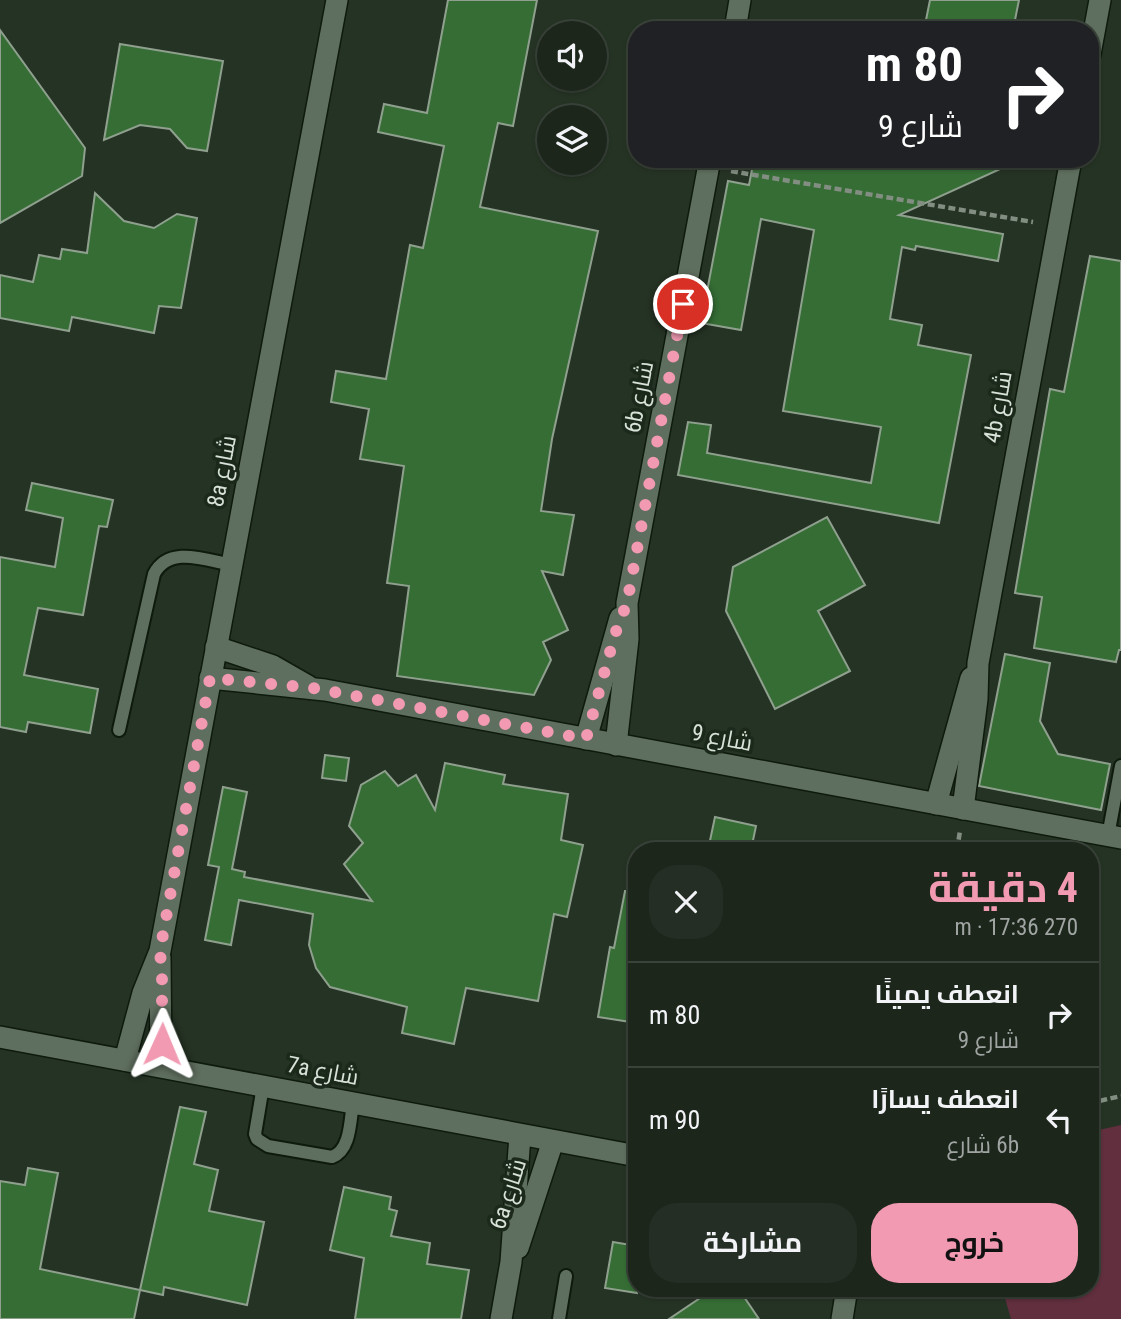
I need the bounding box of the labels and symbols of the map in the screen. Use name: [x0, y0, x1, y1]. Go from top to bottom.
pin: [653, 274, 713, 334]
street label: 6b شارع: [619, 359, 661, 436]
street label: 4b شارع: [978, 369, 1020, 445]
street label: 8a شارع: [202, 433, 244, 509]
street label: شارع 9: [689, 719, 755, 759]
position arrow: [125, 1007, 199, 1081]
street label: 7a شارع: [285, 1051, 361, 1093]
street label: 6a شارع: [484, 1155, 534, 1233]

